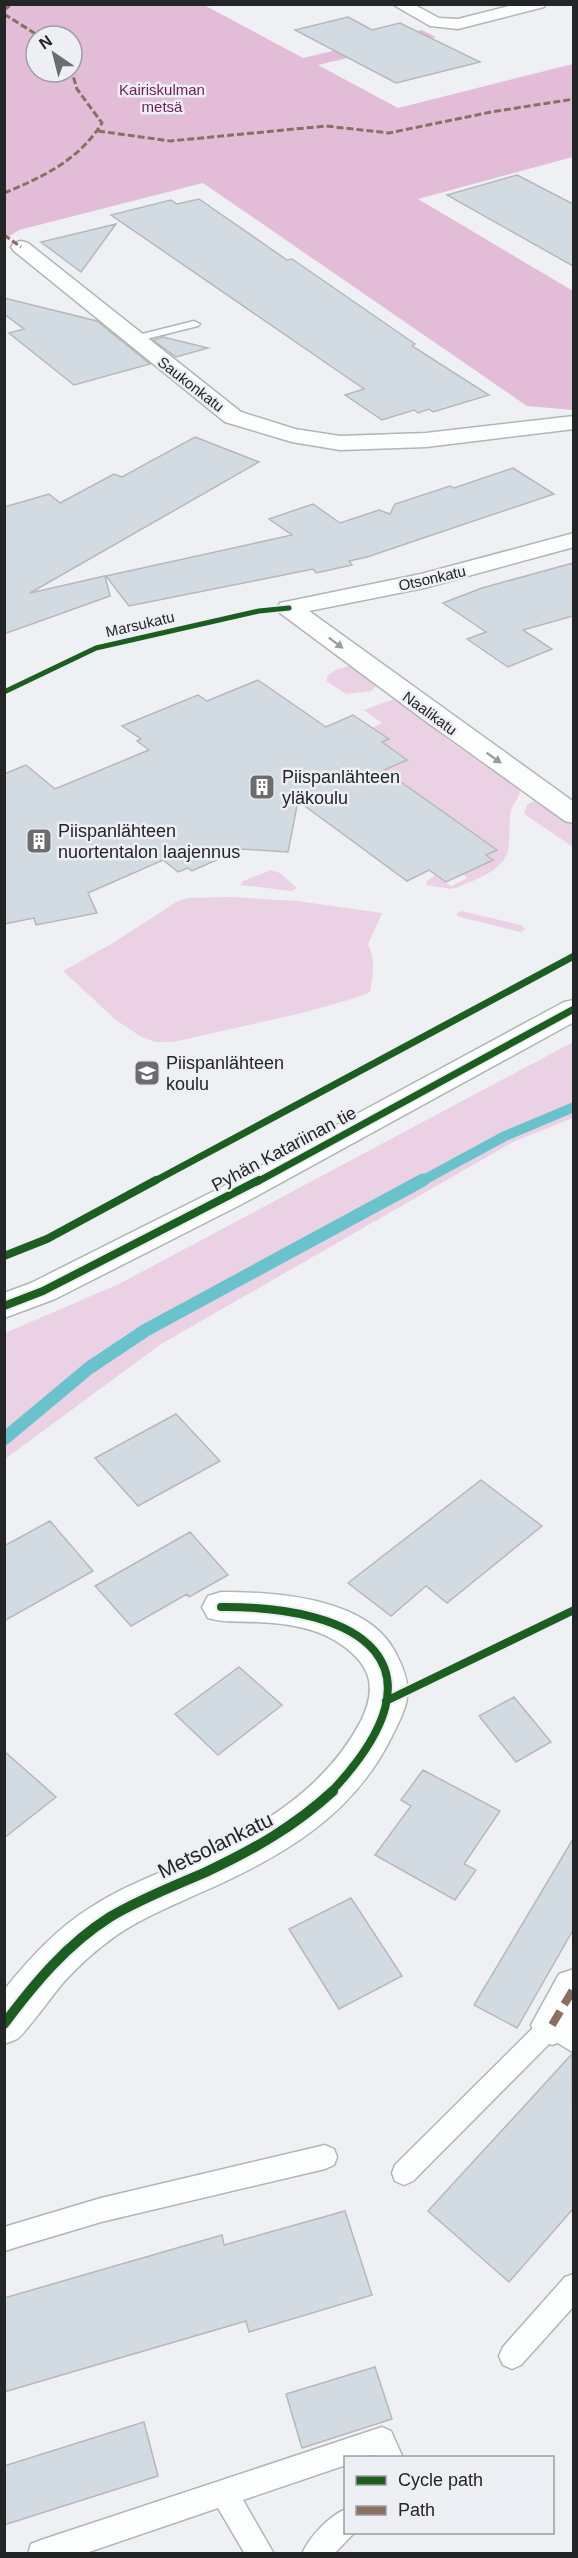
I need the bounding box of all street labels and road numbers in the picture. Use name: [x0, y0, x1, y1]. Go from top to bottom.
street label: Saukonkatu: [155, 353, 227, 415]
street label: Otsonkatu: [397, 562, 467, 594]
street label: Marsukatu: [104, 608, 176, 640]
street label: Naalikatu: [400, 688, 460, 738]
street label: Pyhän Katariinan tie: [208, 1102, 360, 1196]
street label: Metsolankatu: [154, 1807, 276, 1883]

